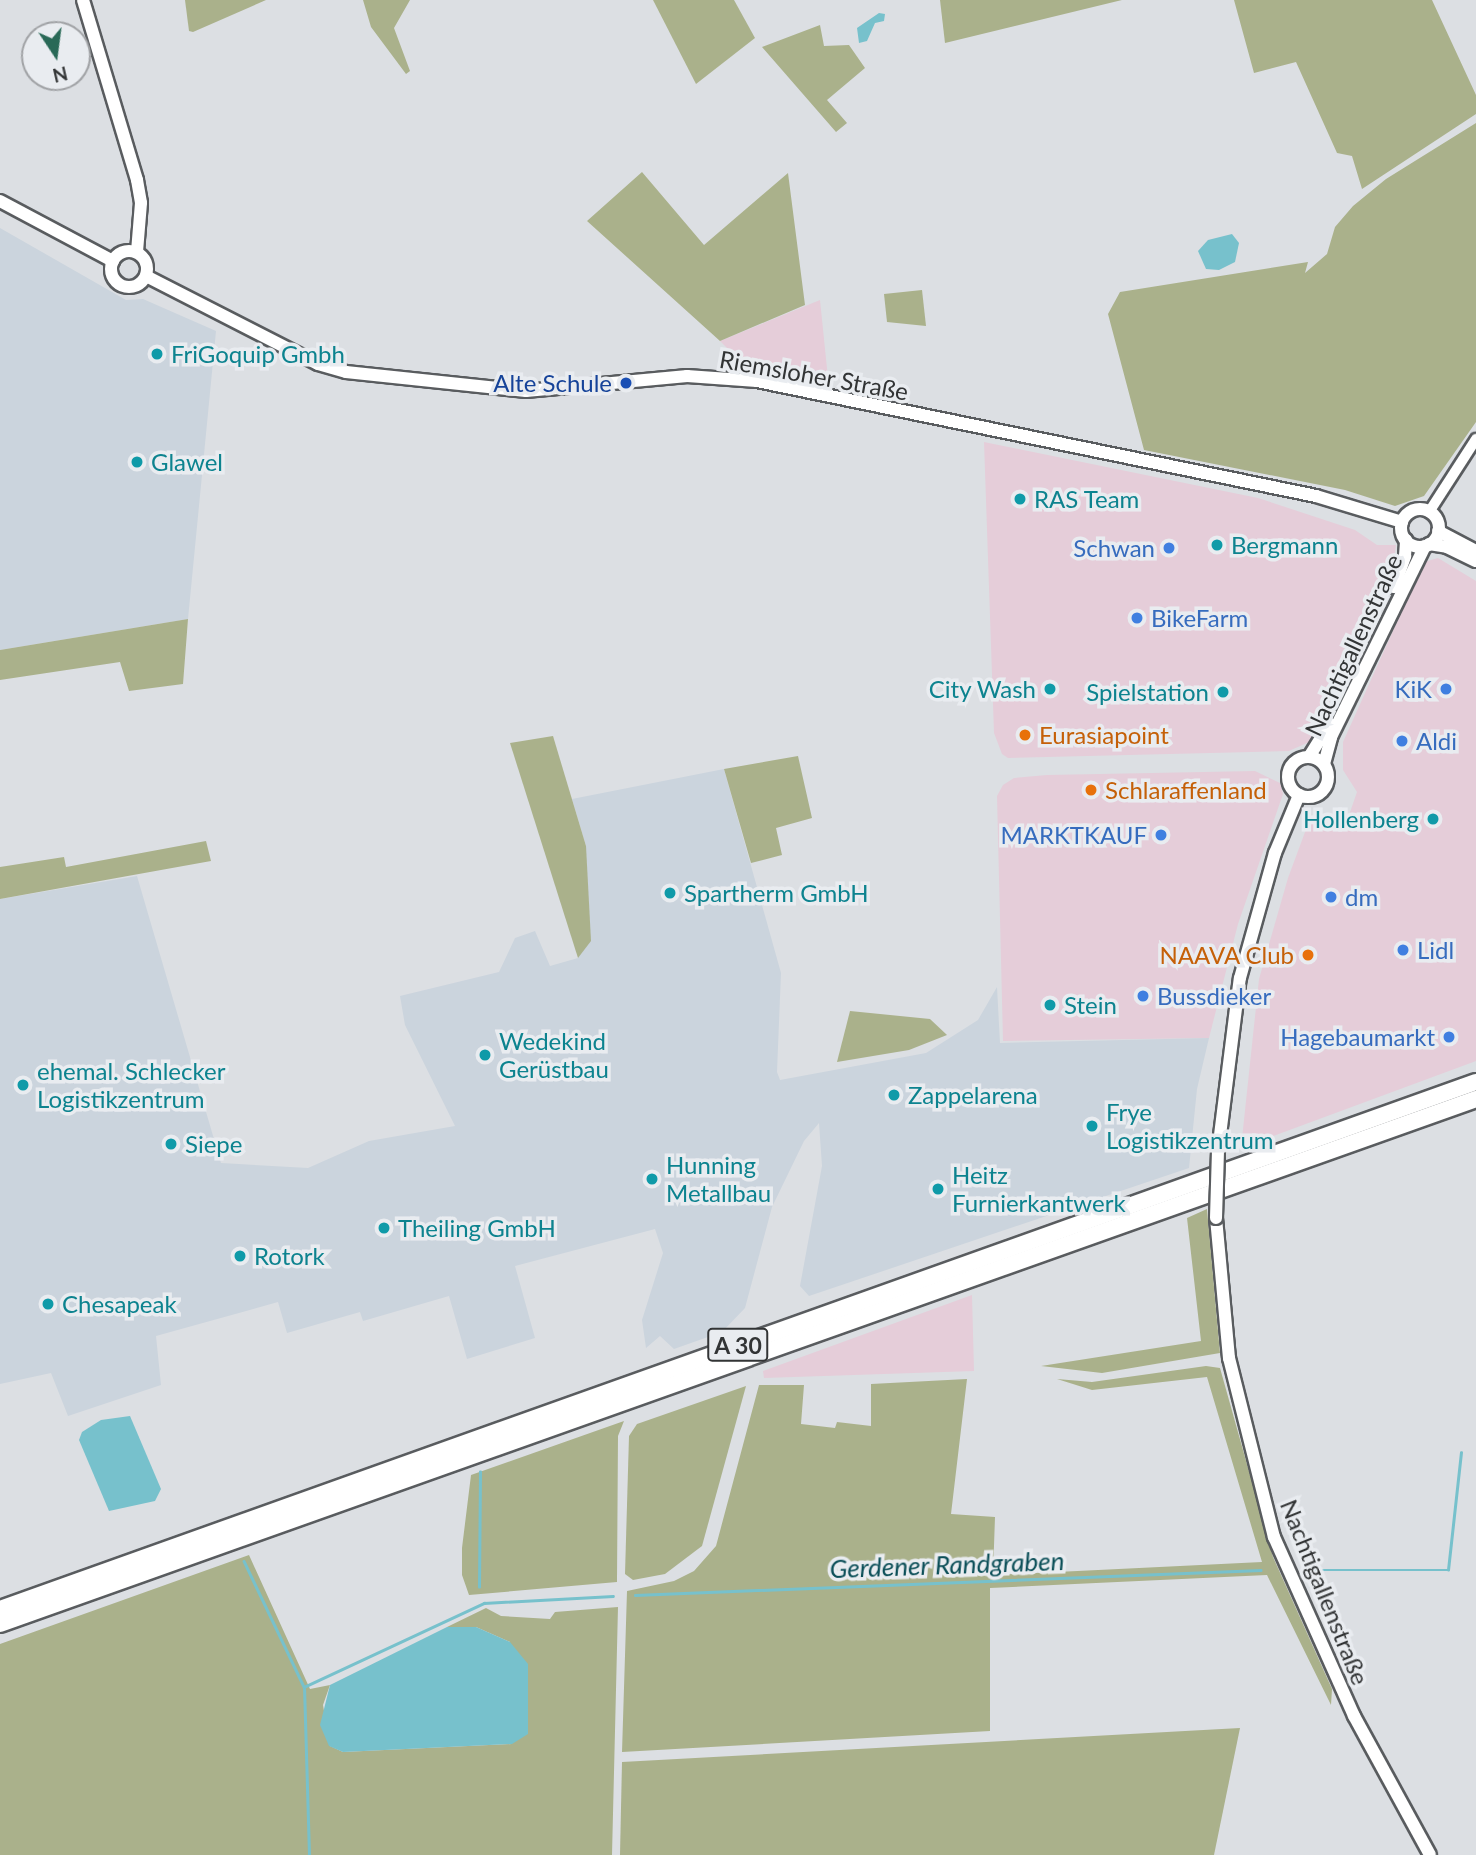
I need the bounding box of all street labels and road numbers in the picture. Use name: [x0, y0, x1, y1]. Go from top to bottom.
street label: Riemsloher Straße: [717, 344, 911, 406]
street label: Nachtigallenstraße: [1298, 550, 1408, 740]
road number: A 30: [706, 1326, 770, 1364]
street label: Nachtigallenstraße: [1275, 1495, 1375, 1689]

